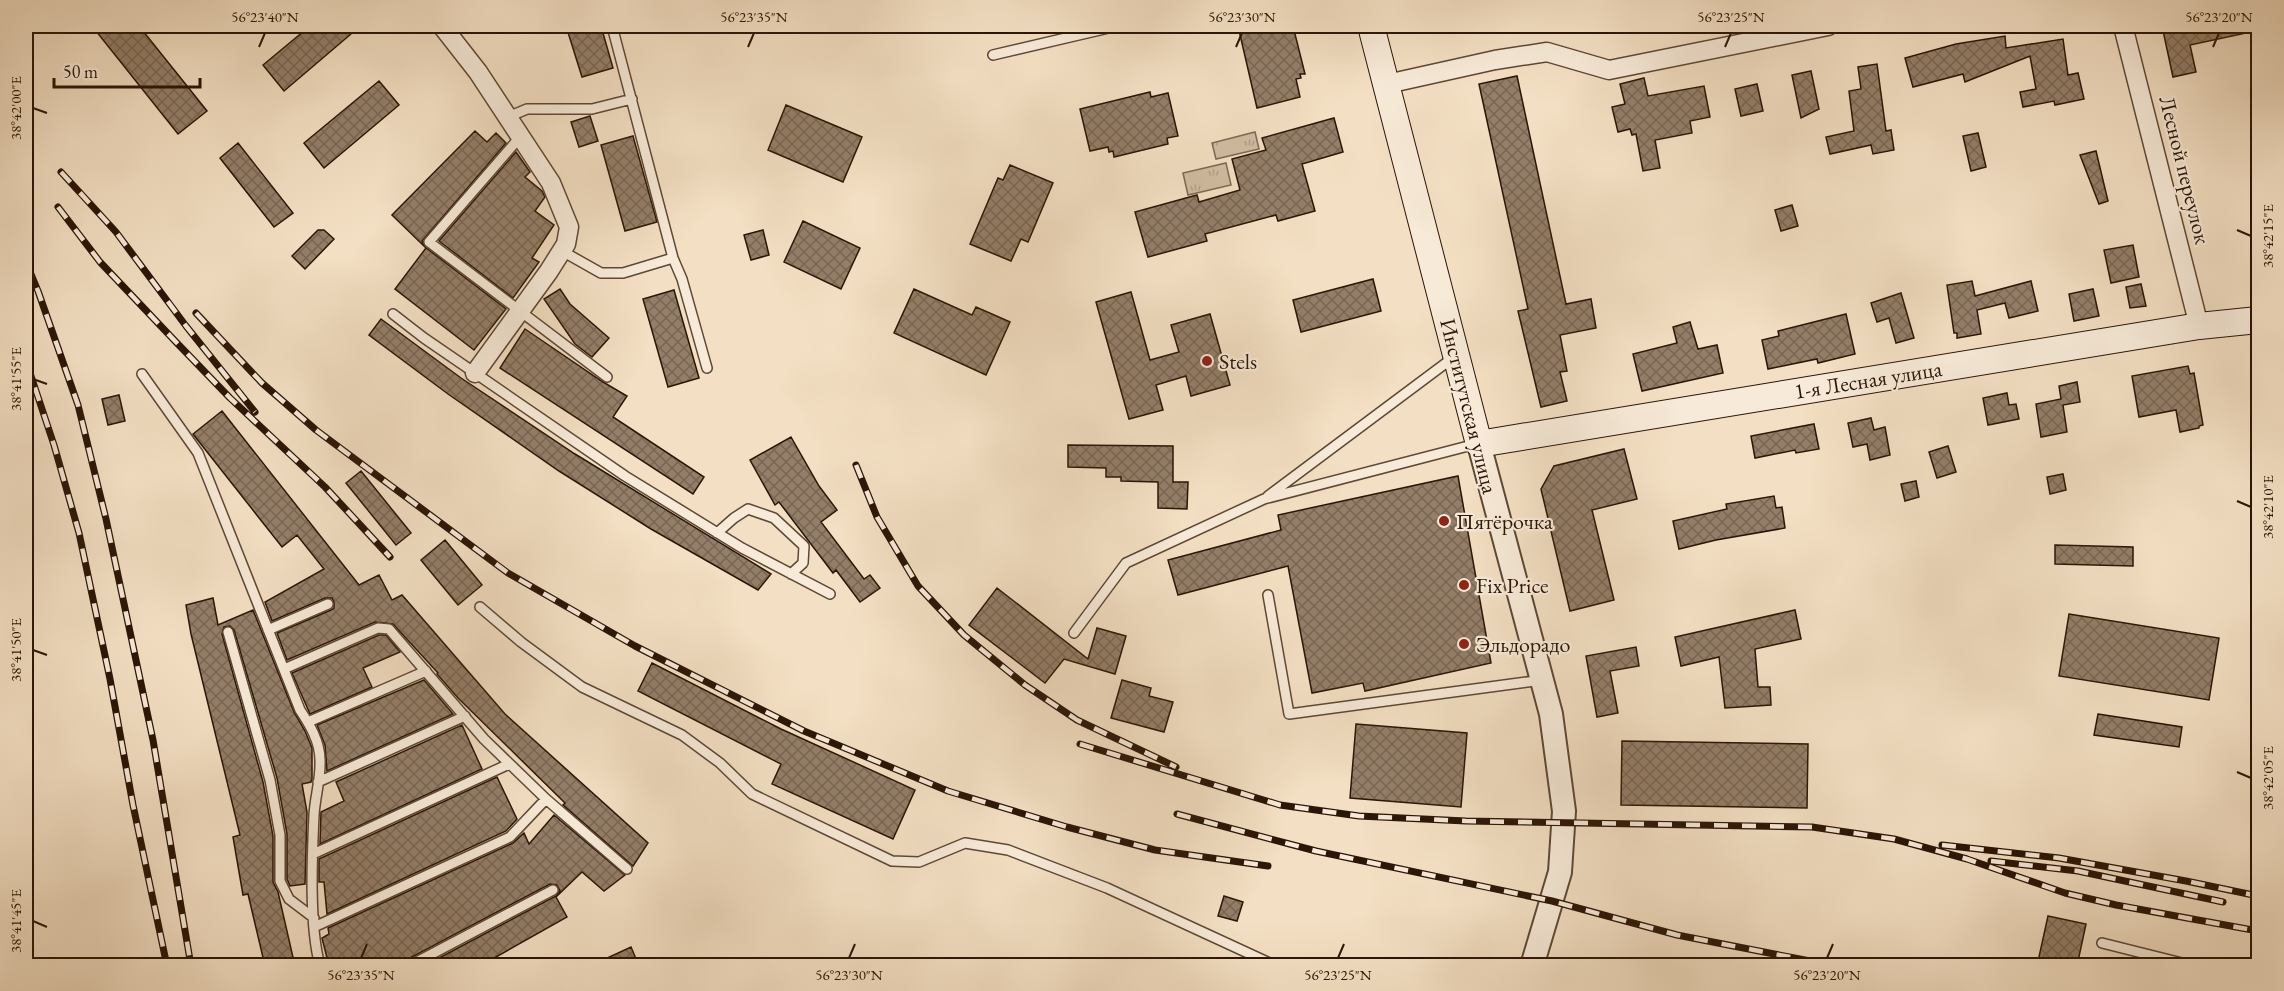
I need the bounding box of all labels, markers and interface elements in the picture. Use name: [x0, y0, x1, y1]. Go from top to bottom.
text: 56°23'40"N: [231, 7, 299, 26]
text: 56°23'35"N: [720, 7, 788, 26]
text: 56°23'30"N: [1208, 7, 1276, 26]
text: 56°23'25"N: [1697, 7, 1765, 26]
text: 56°23'20"N: [2185, 7, 2253, 26]
scale bar: [54, 51, 200, 89]
text: 50 m: [63, 60, 98, 83]
text: 38°42'00"E: [6, 75, 25, 140]
street label: Лесной переулок: [2153, 93, 2218, 248]
text: 38°42'15"E: [2258, 203, 2277, 268]
street label: Институтская улица: [1433, 315, 1505, 497]
text: 38°41'55"E: [6, 346, 25, 411]
place label: Stels: [1219, 347, 1257, 376]
marker: Stels: [1200, 354, 1214, 368]
street label: 1-я Лесная улица: [1792, 354, 1944, 406]
text: 38°42'10"E: [2258, 474, 2277, 539]
place label: Пятёрочка: [1456, 507, 1553, 536]
marker: Пятёрочка: [1437, 514, 1451, 528]
place label: Fix Price: [1476, 571, 1549, 600]
marker: Fix Price: [1457, 578, 1471, 592]
text: 38°41'50"E: [6, 617, 25, 682]
place label: Эльдорадо: [1476, 630, 1571, 659]
marker: Эльдорадо: [1457, 637, 1471, 651]
text: 38°42'05"E: [2258, 745, 2277, 810]
text: 38°41'45"E: [6, 888, 25, 953]
text: 56°23'35"N: [327, 965, 395, 984]
text: 56°23'30"N: [815, 965, 883, 984]
text: 56°23'25"N: [1304, 965, 1372, 984]
text: 56°23'20"N: [1793, 965, 1861, 984]

